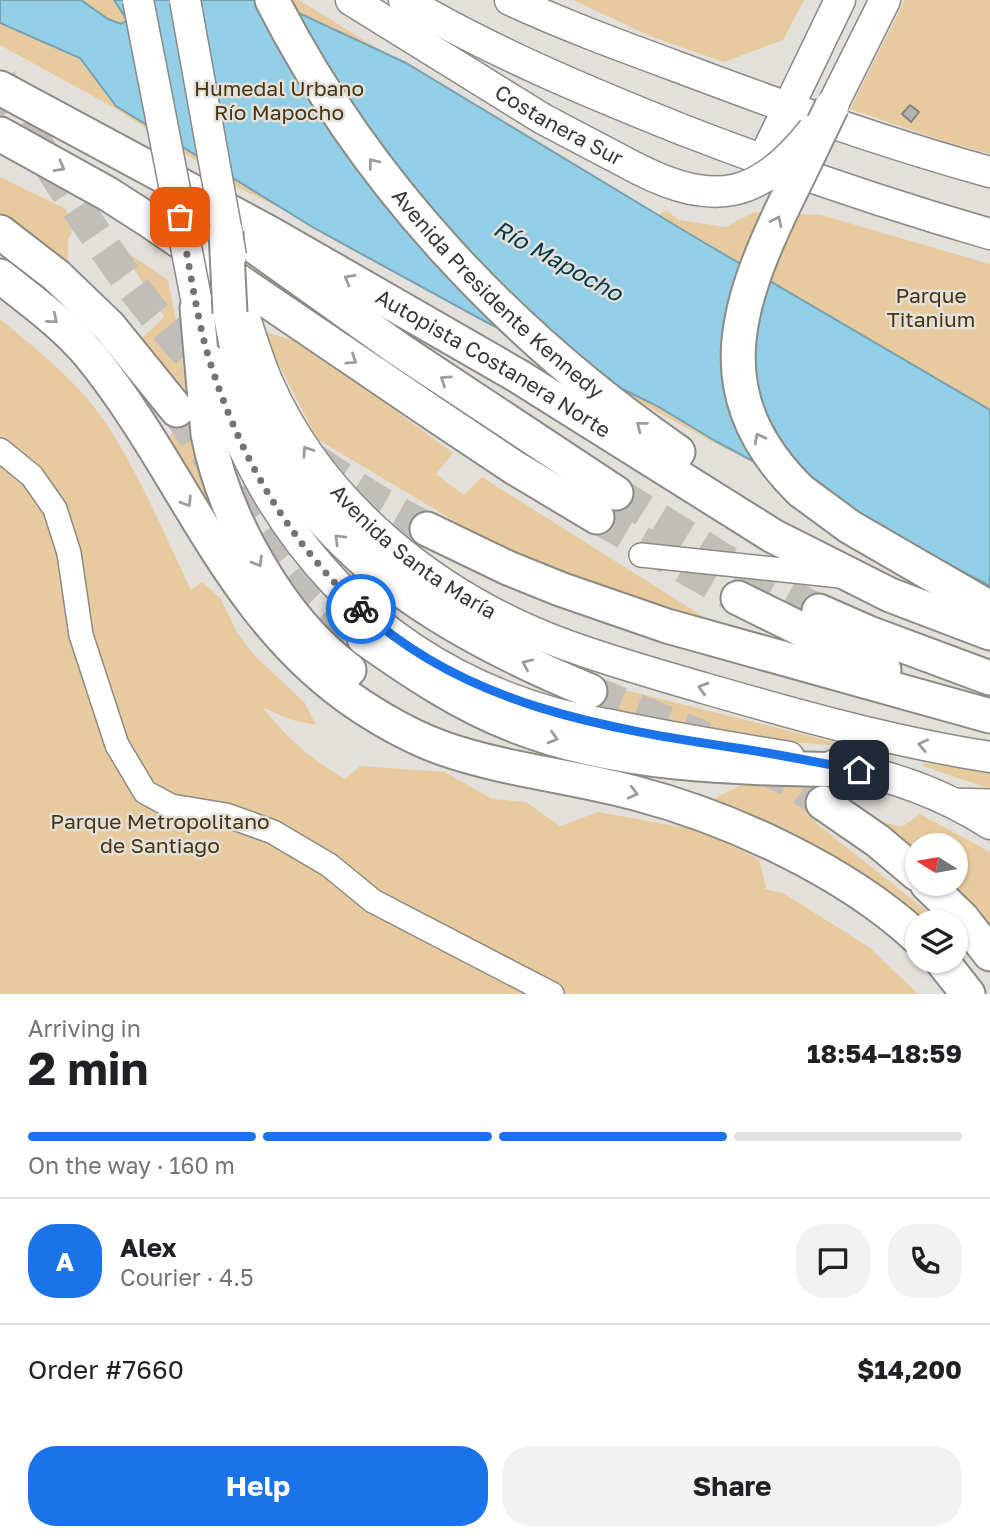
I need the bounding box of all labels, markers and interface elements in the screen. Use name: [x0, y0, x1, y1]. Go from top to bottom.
park label: Humedal Urbano Río Mapocho: [194, 75, 364, 125]
street label: Costanera Sur: [490, 78, 628, 171]
one-way arrow: [52, 159, 65, 172]
one-way arrow: [369, 159, 382, 171]
street label: Avenida Presidente Kennedy: [387, 183, 609, 404]
pin: [150, 187, 210, 247]
icon: bag: [161, 198, 199, 236]
water label: Río Mapocho: [489, 213, 629, 308]
one-way arrow: [768, 216, 782, 228]
one-way arrow: [344, 275, 357, 288]
park label: Parque Titanium: [887, 282, 975, 332]
street label: Autopista Costanera Norte: [371, 283, 616, 443]
one-way arrow: [44, 311, 57, 323]
one-way arrow: [344, 352, 357, 364]
one-way arrow: [440, 376, 453, 388]
one-way arrow: [637, 421, 649, 434]
one-way arrow: [753, 433, 767, 445]
one-way arrow: [302, 445, 315, 458]
street label: Avenida Santa María: [326, 479, 501, 624]
one-way arrow: [178, 494, 191, 507]
one-way arrow: [334, 534, 347, 547]
one-way arrow: [249, 555, 262, 568]
courier: [326, 574, 396, 644]
icon: bike: [342, 590, 380, 628]
one-way arrow: [522, 658, 534, 672]
one-way arrow: [697, 681, 709, 696]
one-way arrow: [547, 730, 559, 745]
one-way arrow: [917, 739, 929, 754]
pin: [829, 740, 889, 800]
icon: home: [840, 751, 878, 789]
one-way arrow: [627, 785, 639, 799]
park label: Parque Metropolitano de Santiago: [50, 808, 270, 858]
north arrow: [905, 833, 968, 896]
map controls: [905, 833, 968, 973]
button: layers: [905, 910, 968, 973]
text: Arriving in: [28, 1014, 141, 1042]
text: 18:54–18:59: [807, 1038, 962, 1069]
text: 2 min: [28, 1040, 148, 1095]
text: On the way · 160 m: [28, 1151, 235, 1179]
button: chat: [796, 1224, 870, 1298]
button: phone: [888, 1224, 962, 1298]
text: Alex: [120, 1232, 177, 1263]
text: A: [56, 1246, 74, 1277]
text: Courier · 4.5: [120, 1263, 253, 1291]
text: Order #7660: [28, 1354, 184, 1385]
text: $14,200: [857, 1354, 962, 1385]
button: Help: [28, 1446, 488, 1526]
button: Share: [502, 1446, 962, 1526]

